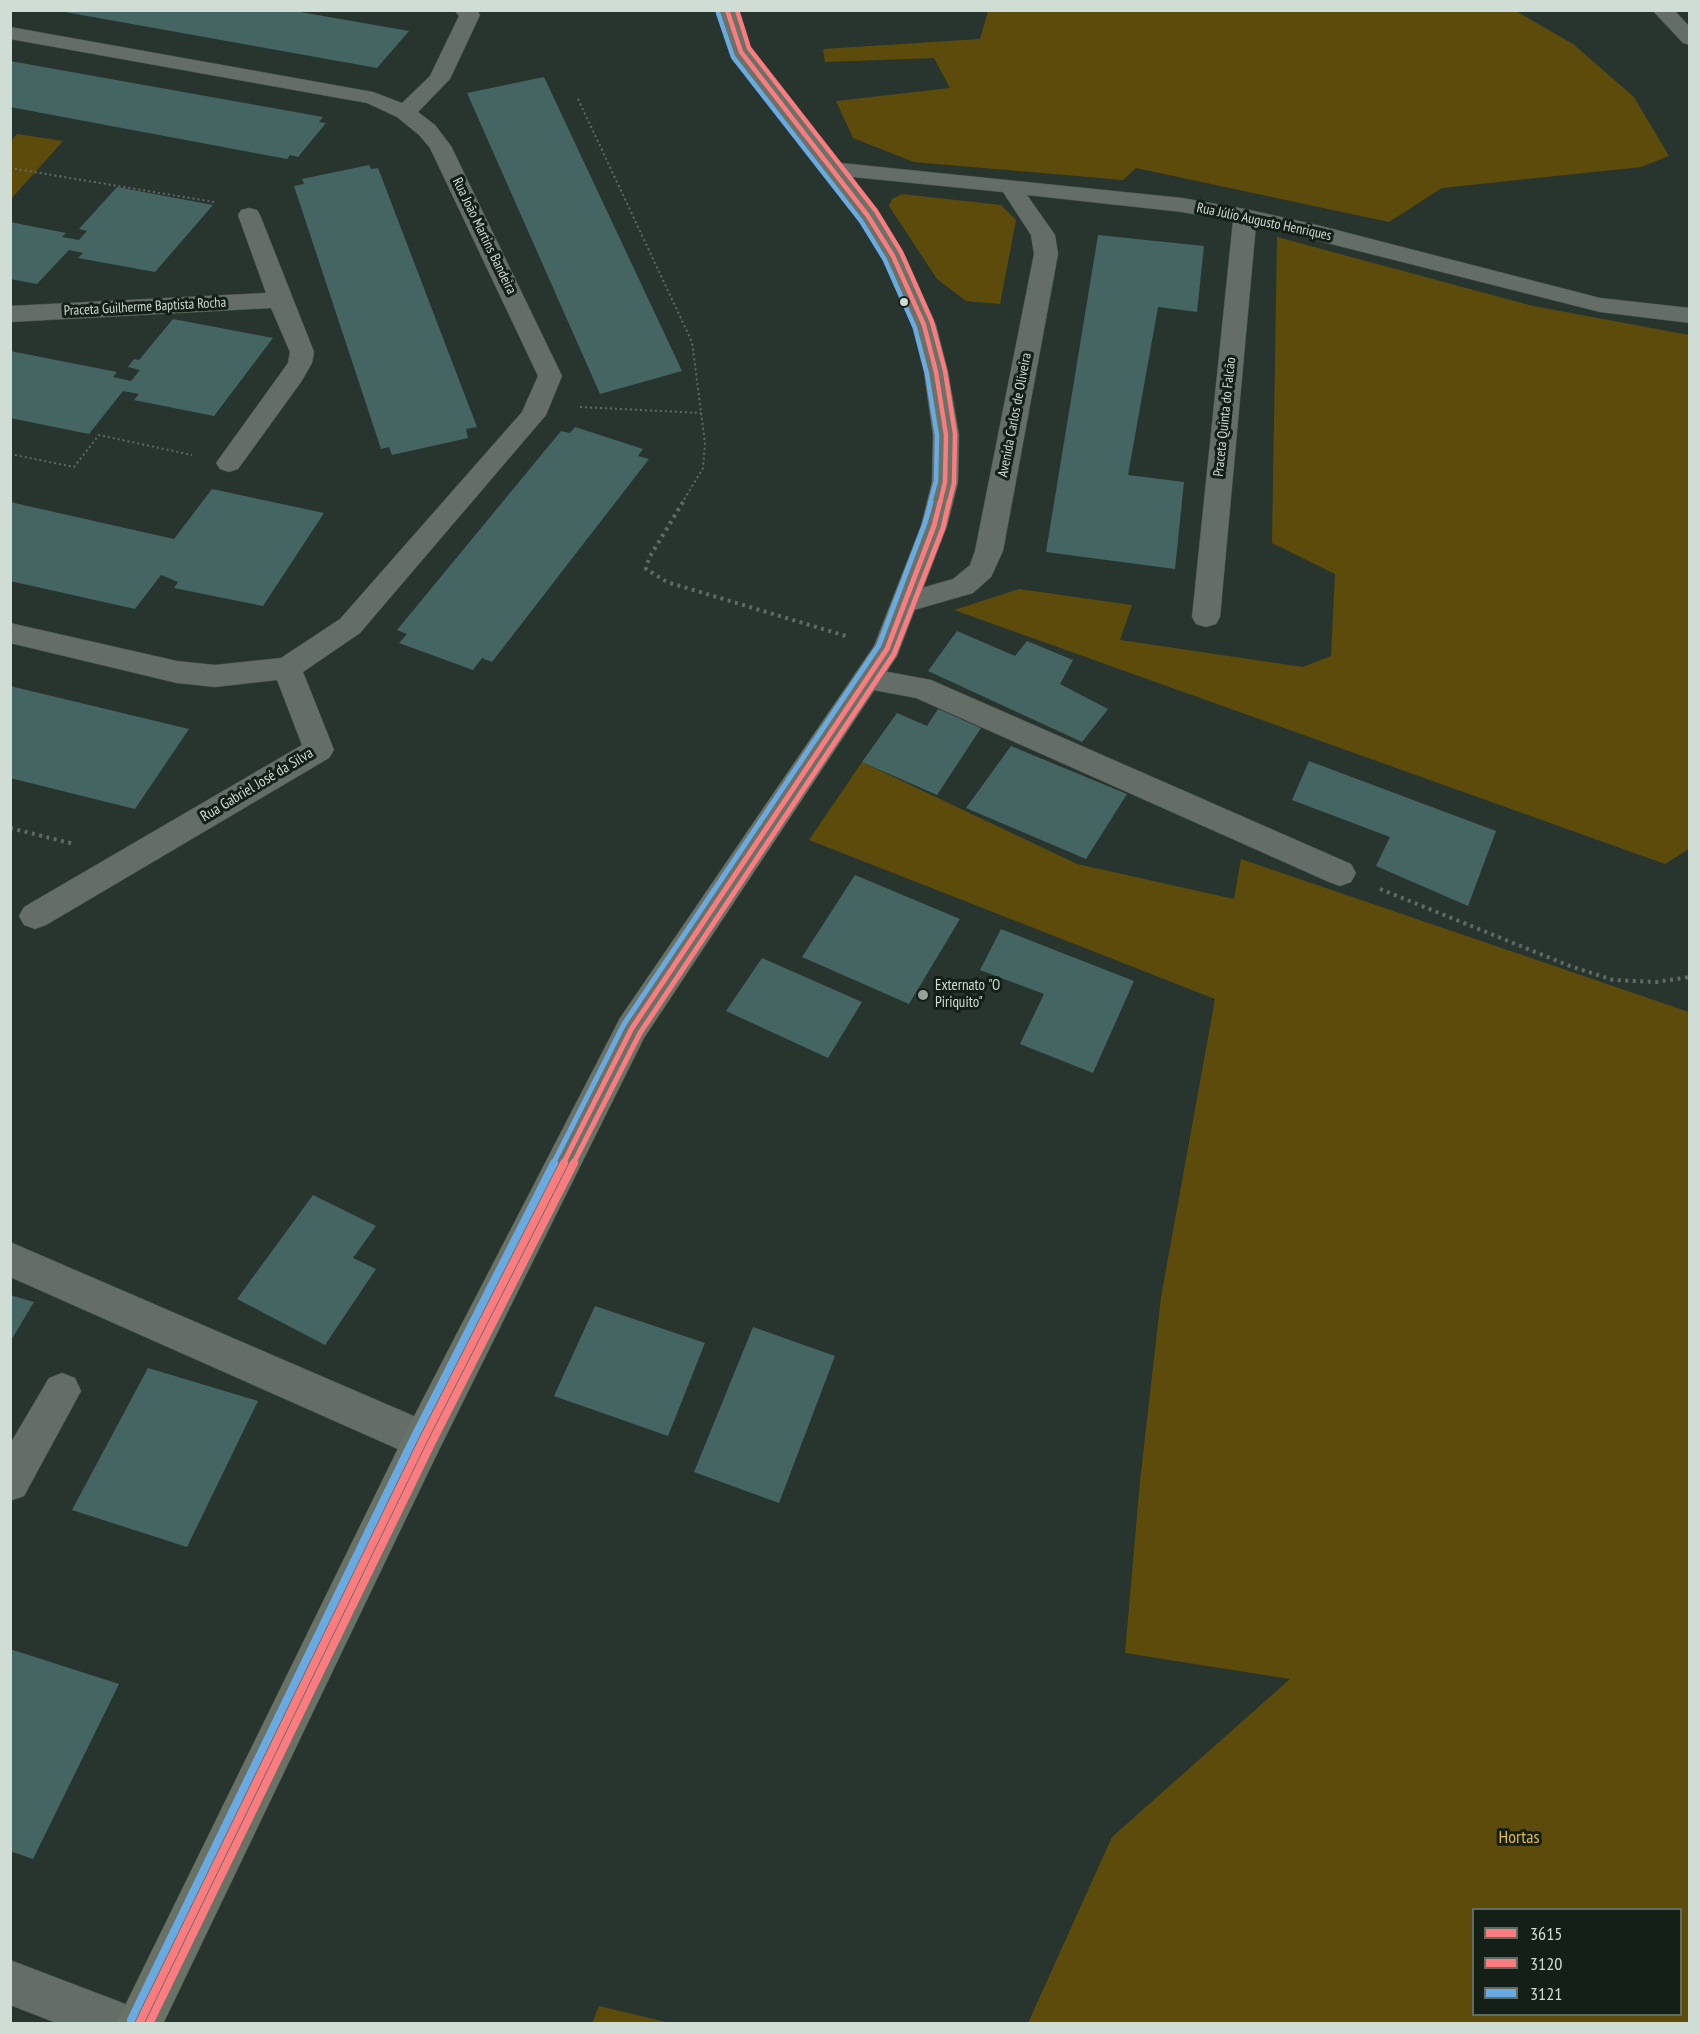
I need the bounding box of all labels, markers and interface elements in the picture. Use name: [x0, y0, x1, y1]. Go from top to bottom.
street label: Rua João Martins Bandeira: [449, 175, 519, 297]
street label: Rua Júlio Augusto Henriques: [1195, 200, 1333, 244]
street label: Praceta Guilherme Baptista Rocha: [63, 294, 227, 320]
unlabelled marker: [898, 296, 910, 308]
street label: Avenida Carlos de Oliveira: [995, 351, 1035, 479]
street label: Praceta Quinta do Falcão: [1210, 356, 1240, 478]
street label: Rua Gabriel José da Silva: [197, 744, 317, 826]
place label: Externato "O Piriquito": [935, 977, 1000, 1012]
marker: Externato "O Piriquito": [916, 988, 930, 1002]
park label: Hortas: [1498, 1827, 1540, 1849]
legend: [1472, 1908, 1682, 2016]
text: 3615: [1530, 1922, 1562, 1945]
text: 3120: [1530, 1952, 1562, 1975]
text: 3121: [1530, 1982, 1562, 2005]

